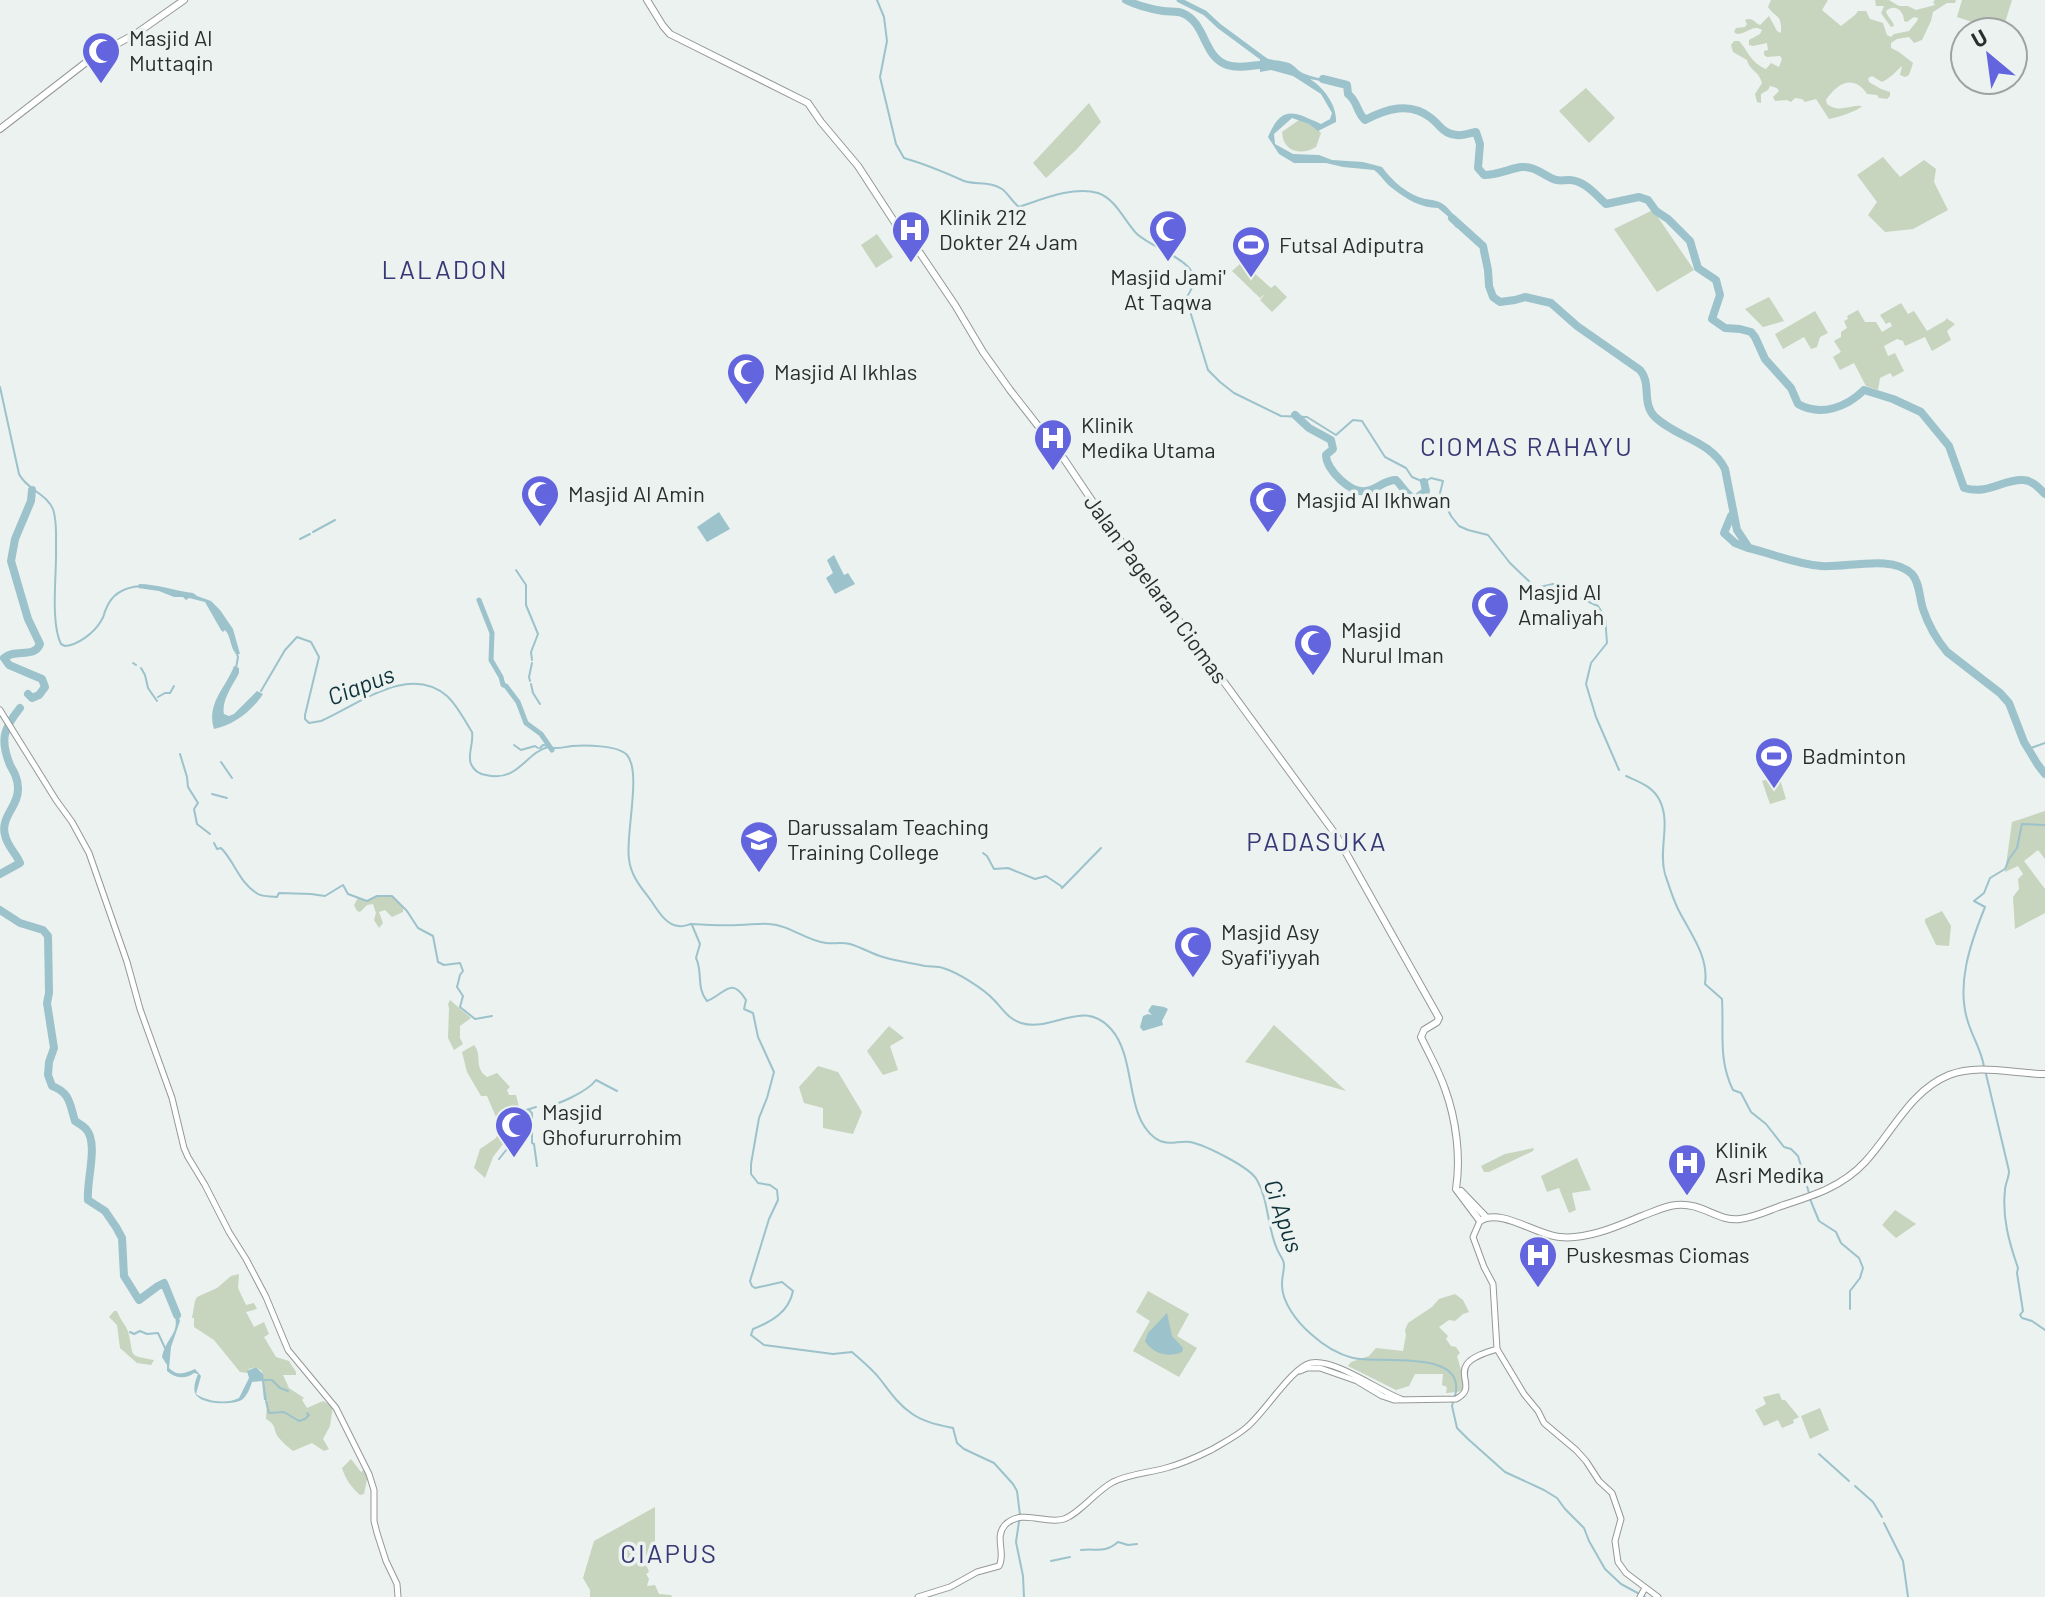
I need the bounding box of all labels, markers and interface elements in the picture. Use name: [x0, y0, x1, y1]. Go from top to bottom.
north arrow: [1949, 16, 2029, 96]
text: U: [1966, 23, 1991, 52]
place label: Masjid Al Muttaqin: [129, 24, 213, 75]
mosque icon: Masjid Al Muttaqin: [80, 30, 122, 85]
place label: Klinik 212 Dokter 24 Jam: [939, 203, 1078, 254]
mosque icon: Masjid Jami' At Taqwa: [1147, 208, 1189, 263]
hospital icon: Klinik 212 Dokter 24 Jam: [890, 209, 932, 264]
sports icon: Futsal Adiputra: [1230, 224, 1272, 279]
place label: Futsal Adiputra: [1279, 231, 1424, 257]
district label: LALADON: [381, 253, 509, 284]
place label: Masjid Jami' At Taqwa: [1110, 263, 1226, 314]
mosque icon: Masjid Al Ikhlas: [725, 351, 767, 406]
place label: Masjid Al Ikhlas: [774, 358, 917, 384]
place label: Klinik Medika Utama: [1081, 411, 1216, 462]
hospital icon: Klinik Medika Utama: [1032, 417, 1074, 472]
district label: CIOMAS RAHAYU: [1420, 430, 1634, 461]
mosque icon: Masjid Al Amin: [519, 473, 561, 528]
mosque icon: Masjid Al Ikhwan: [1247, 479, 1289, 534]
place label: Masjid Al Amin: [568, 480, 705, 506]
place label: Masjid Al Ikhwan: [1296, 486, 1451, 512]
street label: Jalan Pagelaran Ciomas: [1080, 489, 1234, 688]
place label: Masjid Al Amaliyah: [1518, 578, 1604, 629]
mosque icon: Masjid Al Amaliyah: [1469, 584, 1511, 639]
place label: Masjid Nurul Iman: [1341, 616, 1444, 667]
mosque icon: Masjid Nurul Iman: [1292, 622, 1334, 677]
water label: Ciapus: [323, 659, 398, 711]
sports icon: Badminton: [1753, 735, 1795, 790]
place label: Badminton: [1802, 742, 1906, 768]
place label: Darussalam Teaching Training College: [787, 813, 989, 864]
school or university icon: Darussalam Teaching Training College: [738, 819, 780, 874]
district label: PADASUKA: [1246, 825, 1388, 856]
place label: Masjid Asy Syafi'iyyah: [1221, 918, 1320, 969]
mosque icon: Masjid Asy Syafi'iyyah: [1172, 924, 1214, 979]
place label: Masjid Ghofururrohim: [542, 1098, 682, 1149]
mosque icon: Masjid Ghofururrohim: [493, 1104, 535, 1159]
place label: Klinik Asri Medika: [1715, 1136, 1824, 1187]
hospital icon: Klinik Asri Medika: [1666, 1142, 1708, 1197]
water label: Ci Apus: [1258, 1175, 1310, 1256]
hospital icon: Puskesmas Ciomas: [1517, 1234, 1559, 1289]
place label: Puskesmas Ciomas: [1566, 1241, 1750, 1267]
district label: CIAPUS: [620, 1537, 718, 1568]

